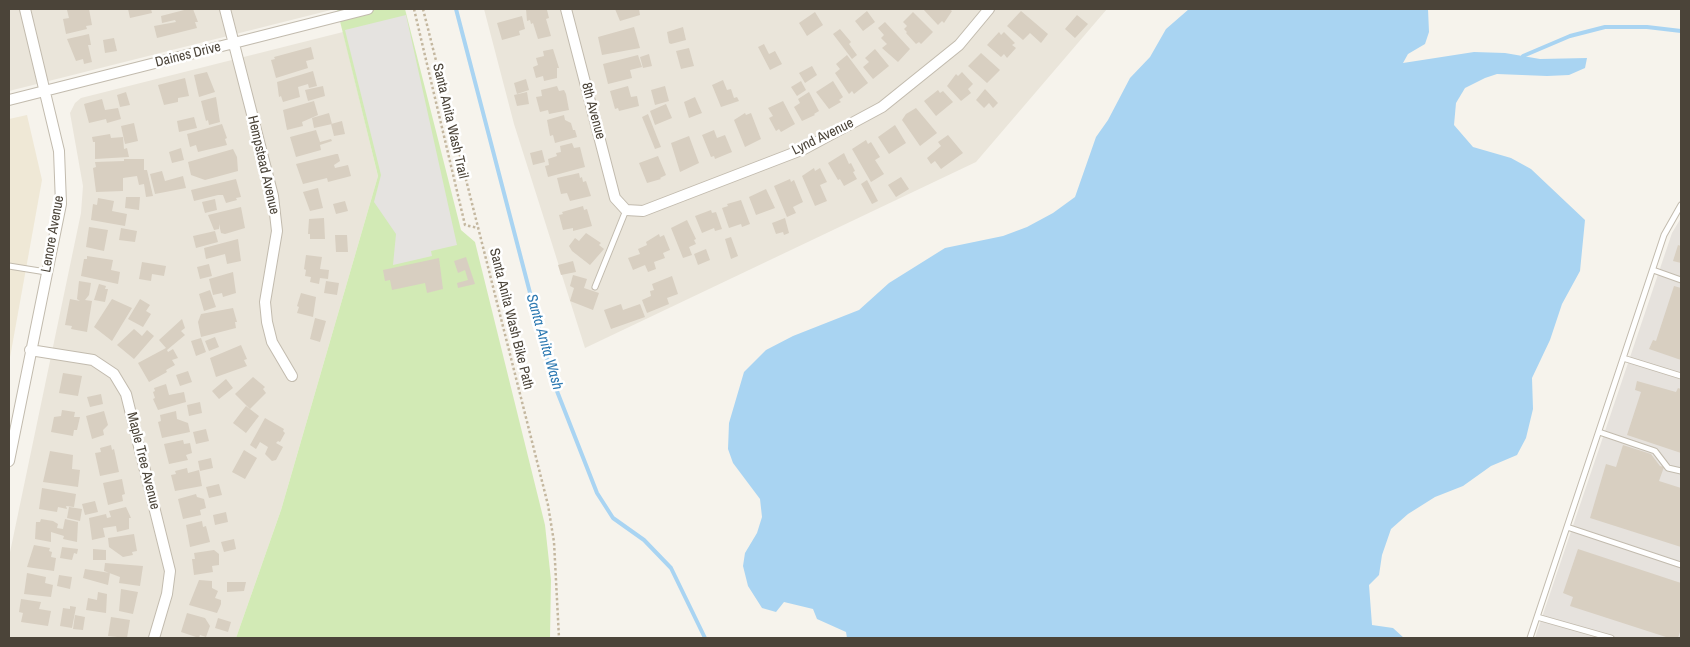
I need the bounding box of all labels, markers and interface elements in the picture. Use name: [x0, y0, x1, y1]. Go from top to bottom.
street label: Daines Drive: [153, 39, 223, 71]
street label: Santa Anita Wash Trail: [429, 62, 471, 180]
street label: 8th Avenue: [577, 81, 609, 141]
street label: Hempstead Avenue: [243, 114, 283, 216]
street label: Lynd Avenue: [789, 115, 857, 159]
street label: Lenore Avenue: [38, 194, 68, 274]
street label: Santa Anita Wash Bike Path: [485, 247, 537, 391]
water label: Santa Anita Wash: [522, 292, 566, 392]
street label: Maple Tree Avenue: [123, 411, 163, 511]

